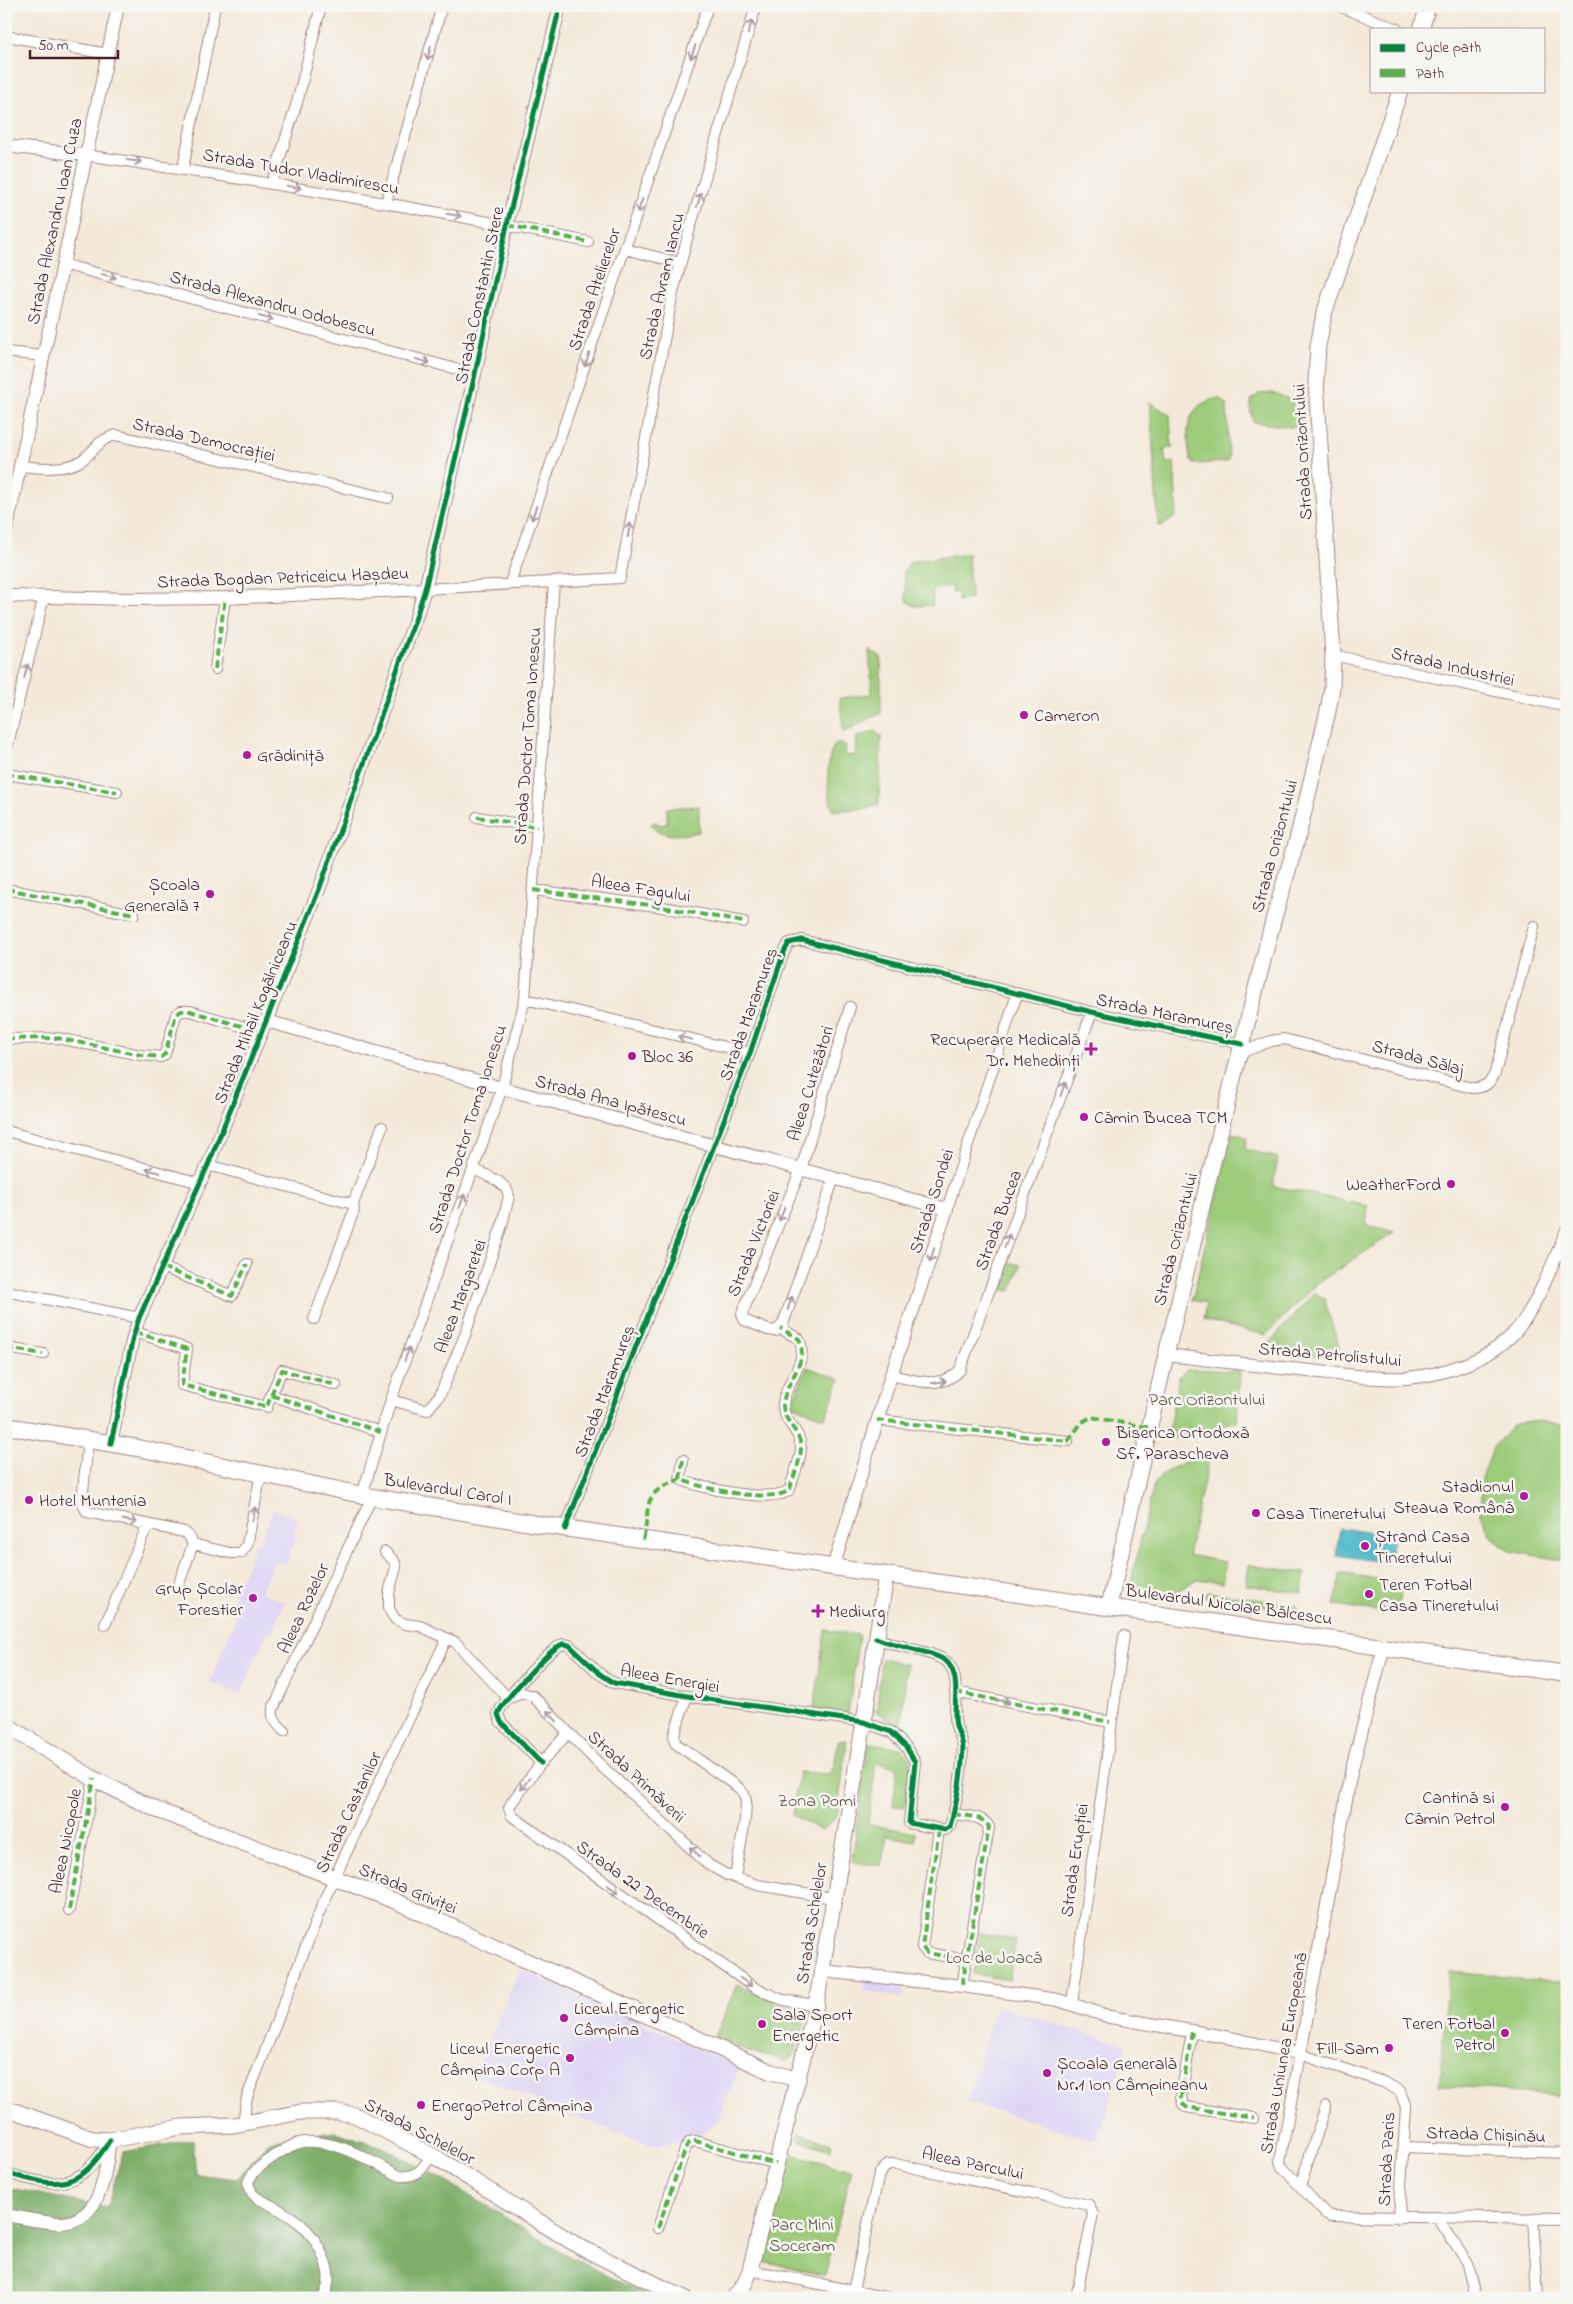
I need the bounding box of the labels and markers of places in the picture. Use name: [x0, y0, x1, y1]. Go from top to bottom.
place label: Cameron: [1034, 704, 1100, 730]
marker: Cameron: [1018, 709, 1030, 721]
place label: Grădiniță: [257, 744, 324, 770]
marker: Grădiniță: [241, 749, 253, 761]
place label: Școala Generală 7: [124, 873, 201, 920]
marker: Școala Generală 7: [204, 888, 216, 900]
place label: Recuperare Medicală Dr. Mehedinți: [930, 1028, 1080, 1075]
marker: Recuperare Medicală Dr. Mehedinți: [1084, 1042, 1098, 1056]
place label: Bloc 36: [641, 1045, 693, 1071]
marker: Bloc 36: [626, 1050, 638, 1062]
place label: Cămin Bucea TCM: [1094, 1106, 1227, 1132]
marker: Cămin Bucea TCM: [1078, 1111, 1090, 1123]
place label: WeatherFord: [1346, 1173, 1441, 1199]
marker: WeatherFord: [1445, 1178, 1457, 1190]
place label: Biserica Ortodoxă Sf. Parascheva: [1115, 1421, 1249, 1468]
marker: Biserica Ortodoxă Sf. Parascheva: [1100, 1436, 1112, 1448]
place label: Stadionul Steaua Română: [1393, 1475, 1514, 1522]
place label: Hotel Muntenia: [39, 1489, 146, 1515]
marker: Stadionul Steaua Română: [1518, 1490, 1530, 1502]
marker: Hotel Muntenia: [23, 1494, 35, 1506]
place label: Casa Tineretului: [1266, 1502, 1386, 1528]
marker: Casa Tineretului: [1250, 1507, 1262, 1519]
place label: Ștrand Casa Tineretului: [1375, 1525, 1470, 1572]
marker: Ștrand Casa Tineretului: [1359, 1540, 1371, 1552]
place label: Teren Fotbal Casa Tineretului: [1379, 1573, 1499, 1620]
place label: Grup Școlar Forestier: [155, 1577, 243, 1624]
marker: Teren Fotbal Casa Tineretului: [1363, 1588, 1375, 1600]
marker: Grup Școlar Forestier: [247, 1592, 259, 1604]
place label: Mediurg: [829, 1600, 885, 1627]
marker: Mediurg: [811, 1604, 825, 1618]
place label: Cantină si Cămin Petrol: [1405, 1786, 1495, 1833]
marker: Cantină si Cămin Petrol: [1499, 1801, 1511, 1813]
place label: Liceul Energetic Câmpina: [574, 1997, 685, 2044]
place label: Sala Sport Energetic: [772, 2003, 853, 2051]
marker: Liceul Energetic Câmpina: [558, 2012, 570, 2024]
place label: Teren Fotbal Petrol: [1402, 2012, 1495, 2059]
marker: Sala Sport Energetic: [756, 2018, 768, 2030]
marker: Teren Fotbal Petrol: [1499, 2027, 1511, 2039]
place label: Liceul Energetic Câmpina Corp A: [440, 2037, 560, 2084]
place label: Fill-Sam: [1315, 2037, 1379, 2063]
marker: Fill-Sam: [1383, 2042, 1395, 2054]
marker: Liceul Energetic Câmpina Corp A: [564, 2052, 576, 2064]
place label: Școala Generală Nr.1 Ion Câmpineanu: [1057, 2052, 1208, 2099]
marker: Școala Generală Nr.1 Ion Câmpineanu: [1041, 2067, 1053, 2079]
place label: EnergoPetrol Câmpina: [431, 2094, 592, 2121]
marker: EnergoPetrol Câmpina: [415, 2099, 427, 2111]

